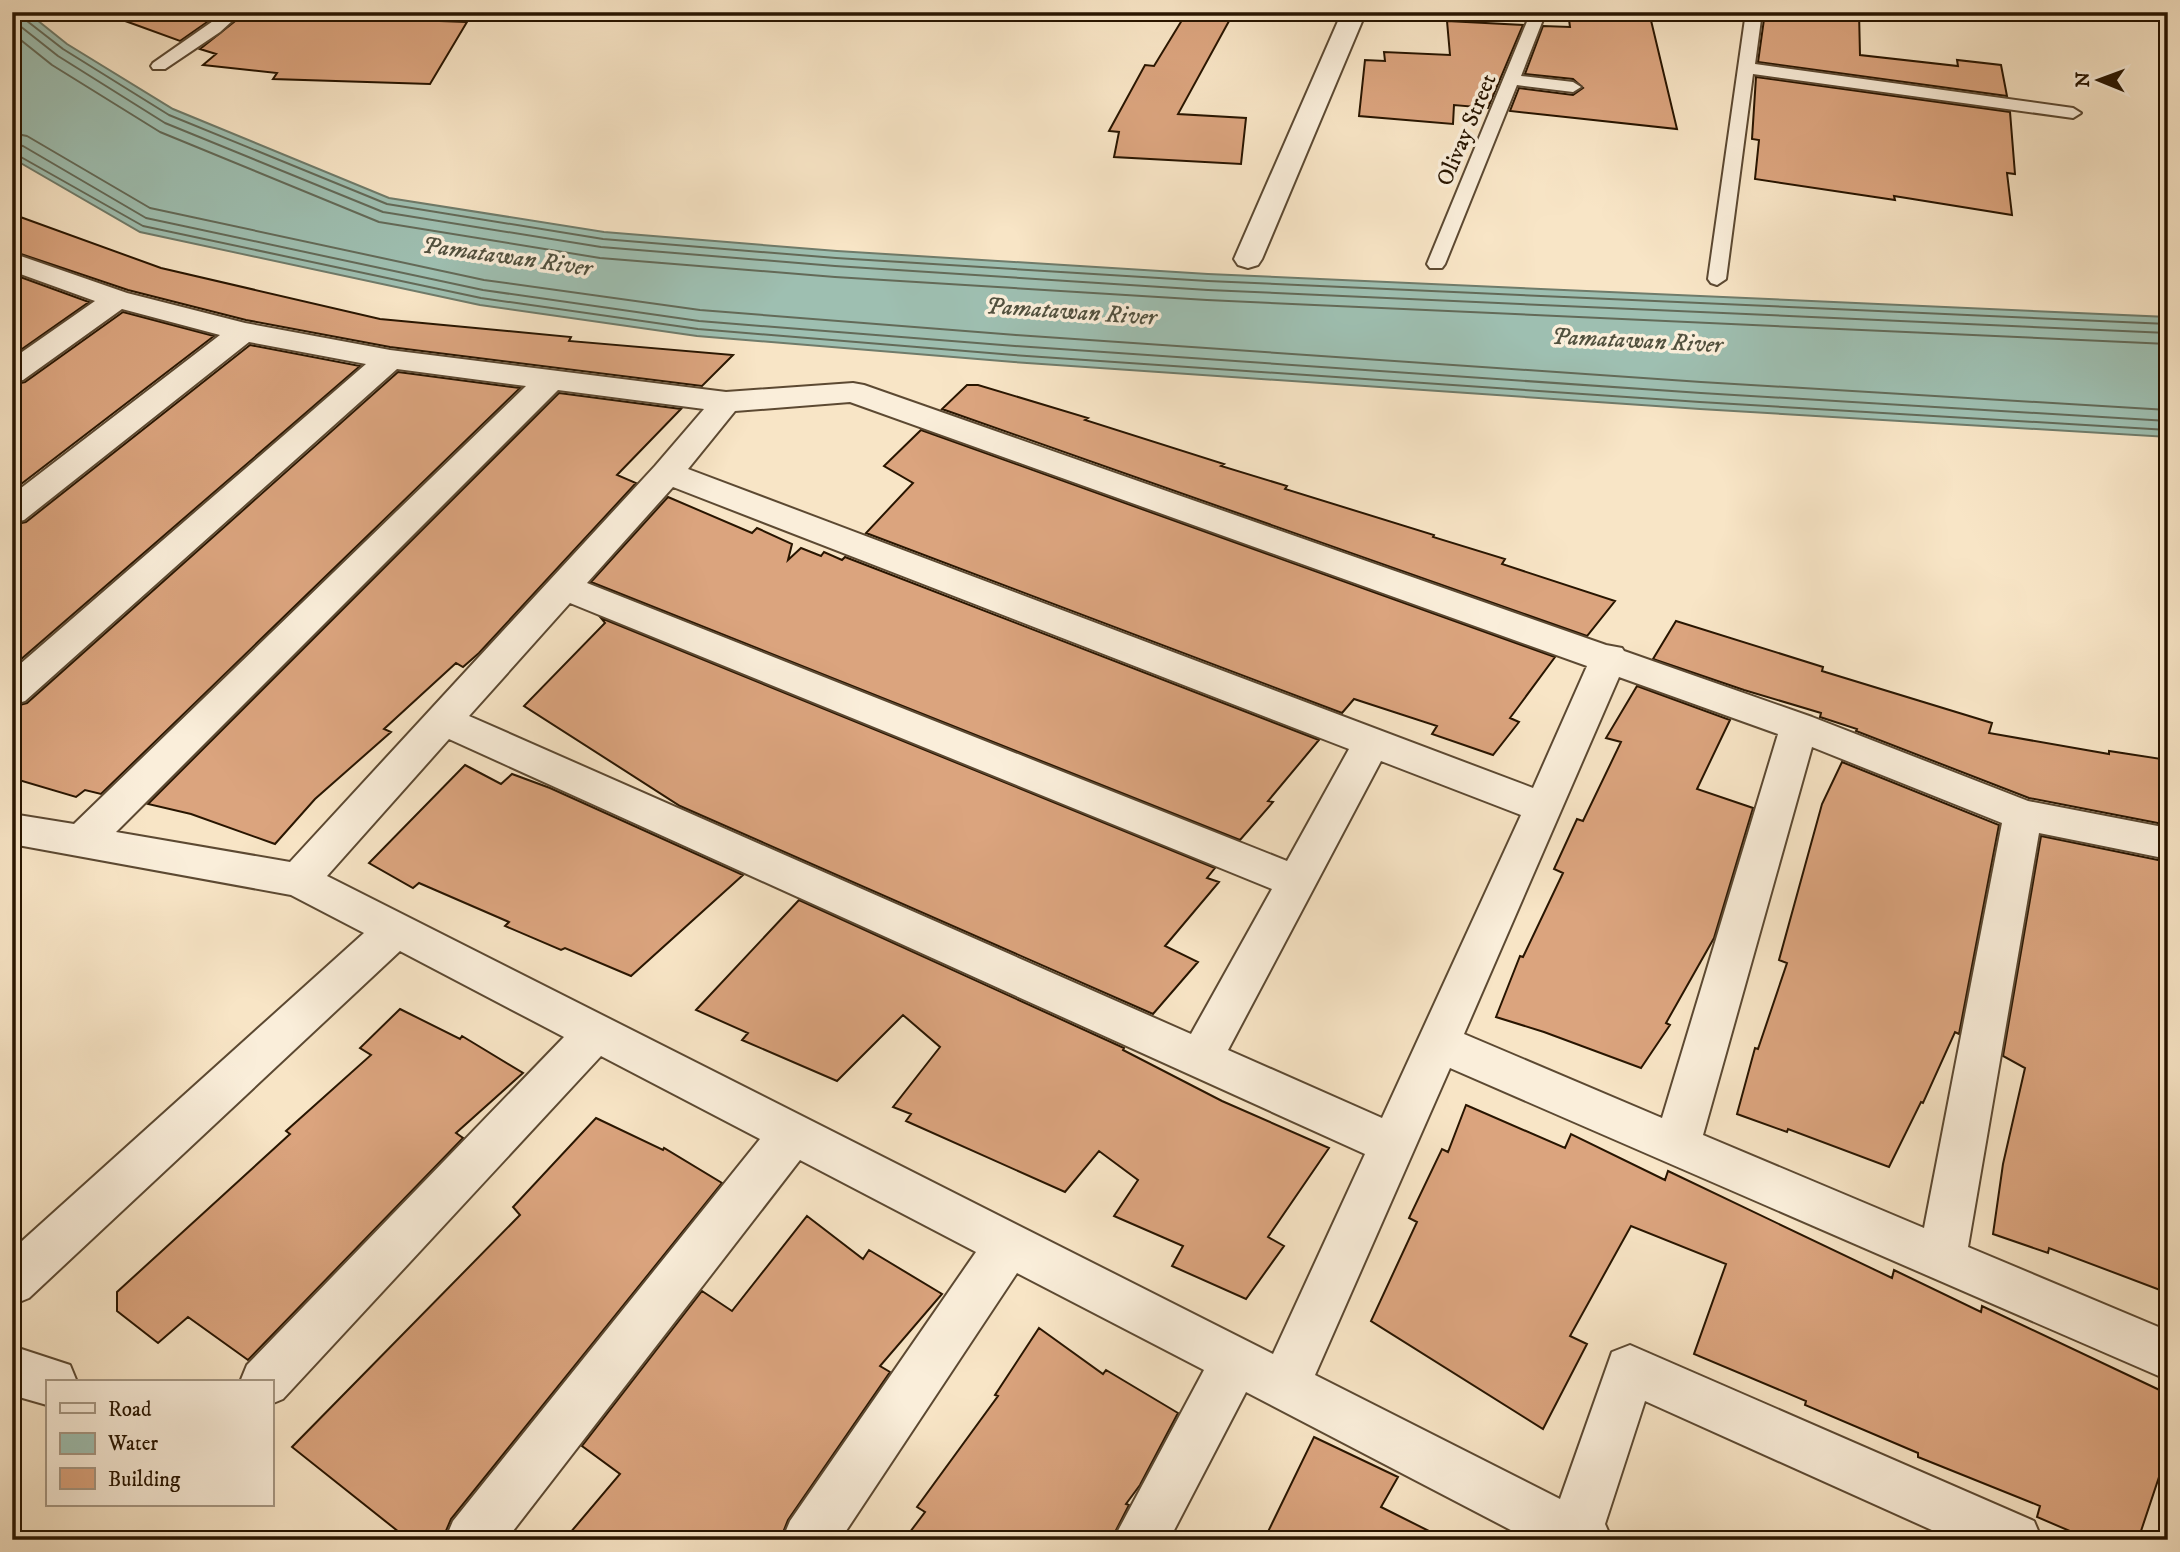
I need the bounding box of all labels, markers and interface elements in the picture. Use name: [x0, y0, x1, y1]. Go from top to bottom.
north arrow: [2064, 46, 2134, 116]
street label: Olivay Street: [1430, 70, 1504, 190]
text: N: [2072, 71, 2095, 88]
water label: Pamatawan River: [420, 230, 596, 284]
water label: Pamatawan River: [985, 291, 1160, 333]
water label: Pamatawan River: [1551, 322, 1726, 361]
legend: [46, 1380, 273, 1506]
text: Road: [108, 1397, 152, 1423]
text: Water: [107, 1431, 158, 1457]
text: Building: [108, 1467, 181, 1493]

